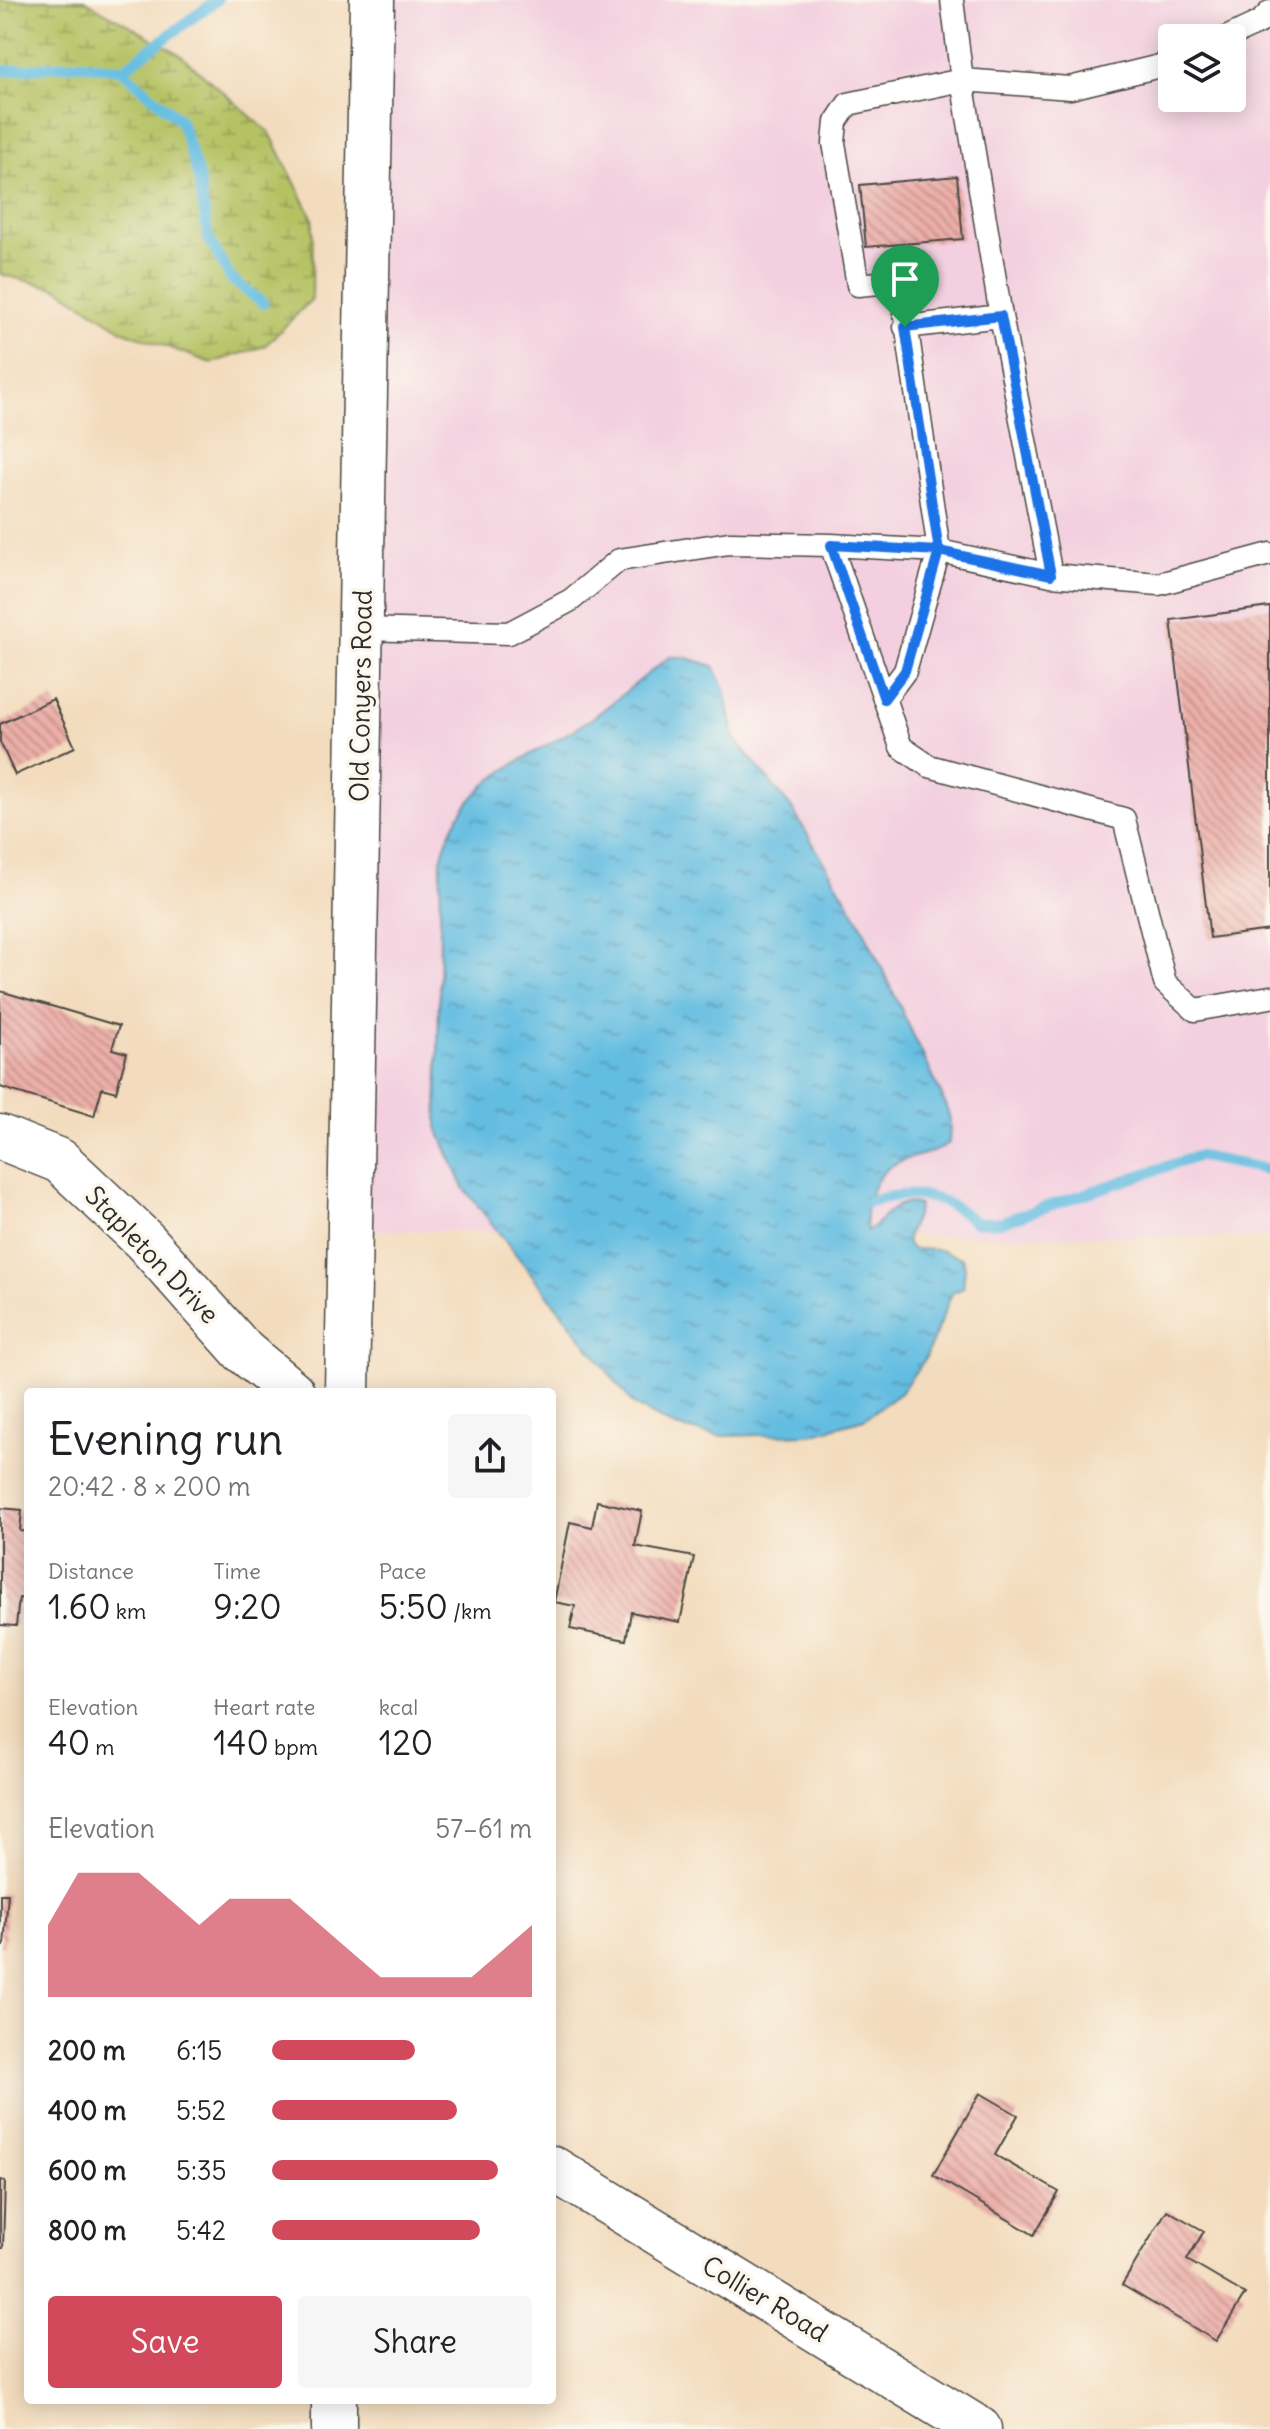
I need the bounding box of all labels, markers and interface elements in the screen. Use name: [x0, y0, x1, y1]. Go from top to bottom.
map controls: [1158, 24, 1246, 112]
button: layers: [1158, 24, 1246, 112]
pin: [871, 245, 939, 327]
icon: arrive: [883, 257, 927, 301]
street label: Old Conyers Road: [342, 590, 379, 802]
street label: Stapleton Drive: [79, 1179, 226, 1330]
text: Evening run: [48, 1412, 283, 1467]
button: share: [448, 1414, 532, 1498]
text: 20:42 · 8 × 200 m: [48, 1470, 251, 1503]
text: Distance: [48, 1557, 134, 1585]
text: Time: [213, 1557, 261, 1585]
text: Pace: [379, 1557, 426, 1585]
text: 1.60: [48, 1585, 111, 1628]
text: 9:20: [213, 1585, 282, 1628]
text: 5:50: [379, 1585, 448, 1628]
text: km: [111, 1597, 146, 1625]
text: /km: [448, 1597, 492, 1625]
text: Elevation: [48, 1693, 138, 1721]
text: Heart rate: [213, 1693, 315, 1721]
text: kcal: [379, 1693, 418, 1721]
text: 40: [48, 1721, 90, 1764]
text: 140: [213, 1721, 269, 1764]
text: 120: [379, 1721, 433, 1764]
text: m: [90, 1733, 115, 1761]
text: bpm: [269, 1733, 318, 1761]
text: Elevation: [48, 1812, 155, 1845]
text: 57–61 m: [435, 1812, 532, 1845]
text: 200 m: [48, 2034, 125, 2067]
text: 6:15: [176, 2034, 222, 2067]
text: 400 m: [48, 2094, 126, 2127]
text: 5:52: [176, 2094, 226, 2127]
text: 600 m: [48, 2154, 126, 2187]
text: 5:35: [176, 2154, 227, 2187]
text: 800 m: [48, 2214, 126, 2247]
text: 5:42: [176, 2214, 226, 2247]
street label: Collier Road: [696, 2248, 834, 2349]
button: Save: [48, 2296, 282, 2388]
button: Share: [298, 2296, 532, 2388]

